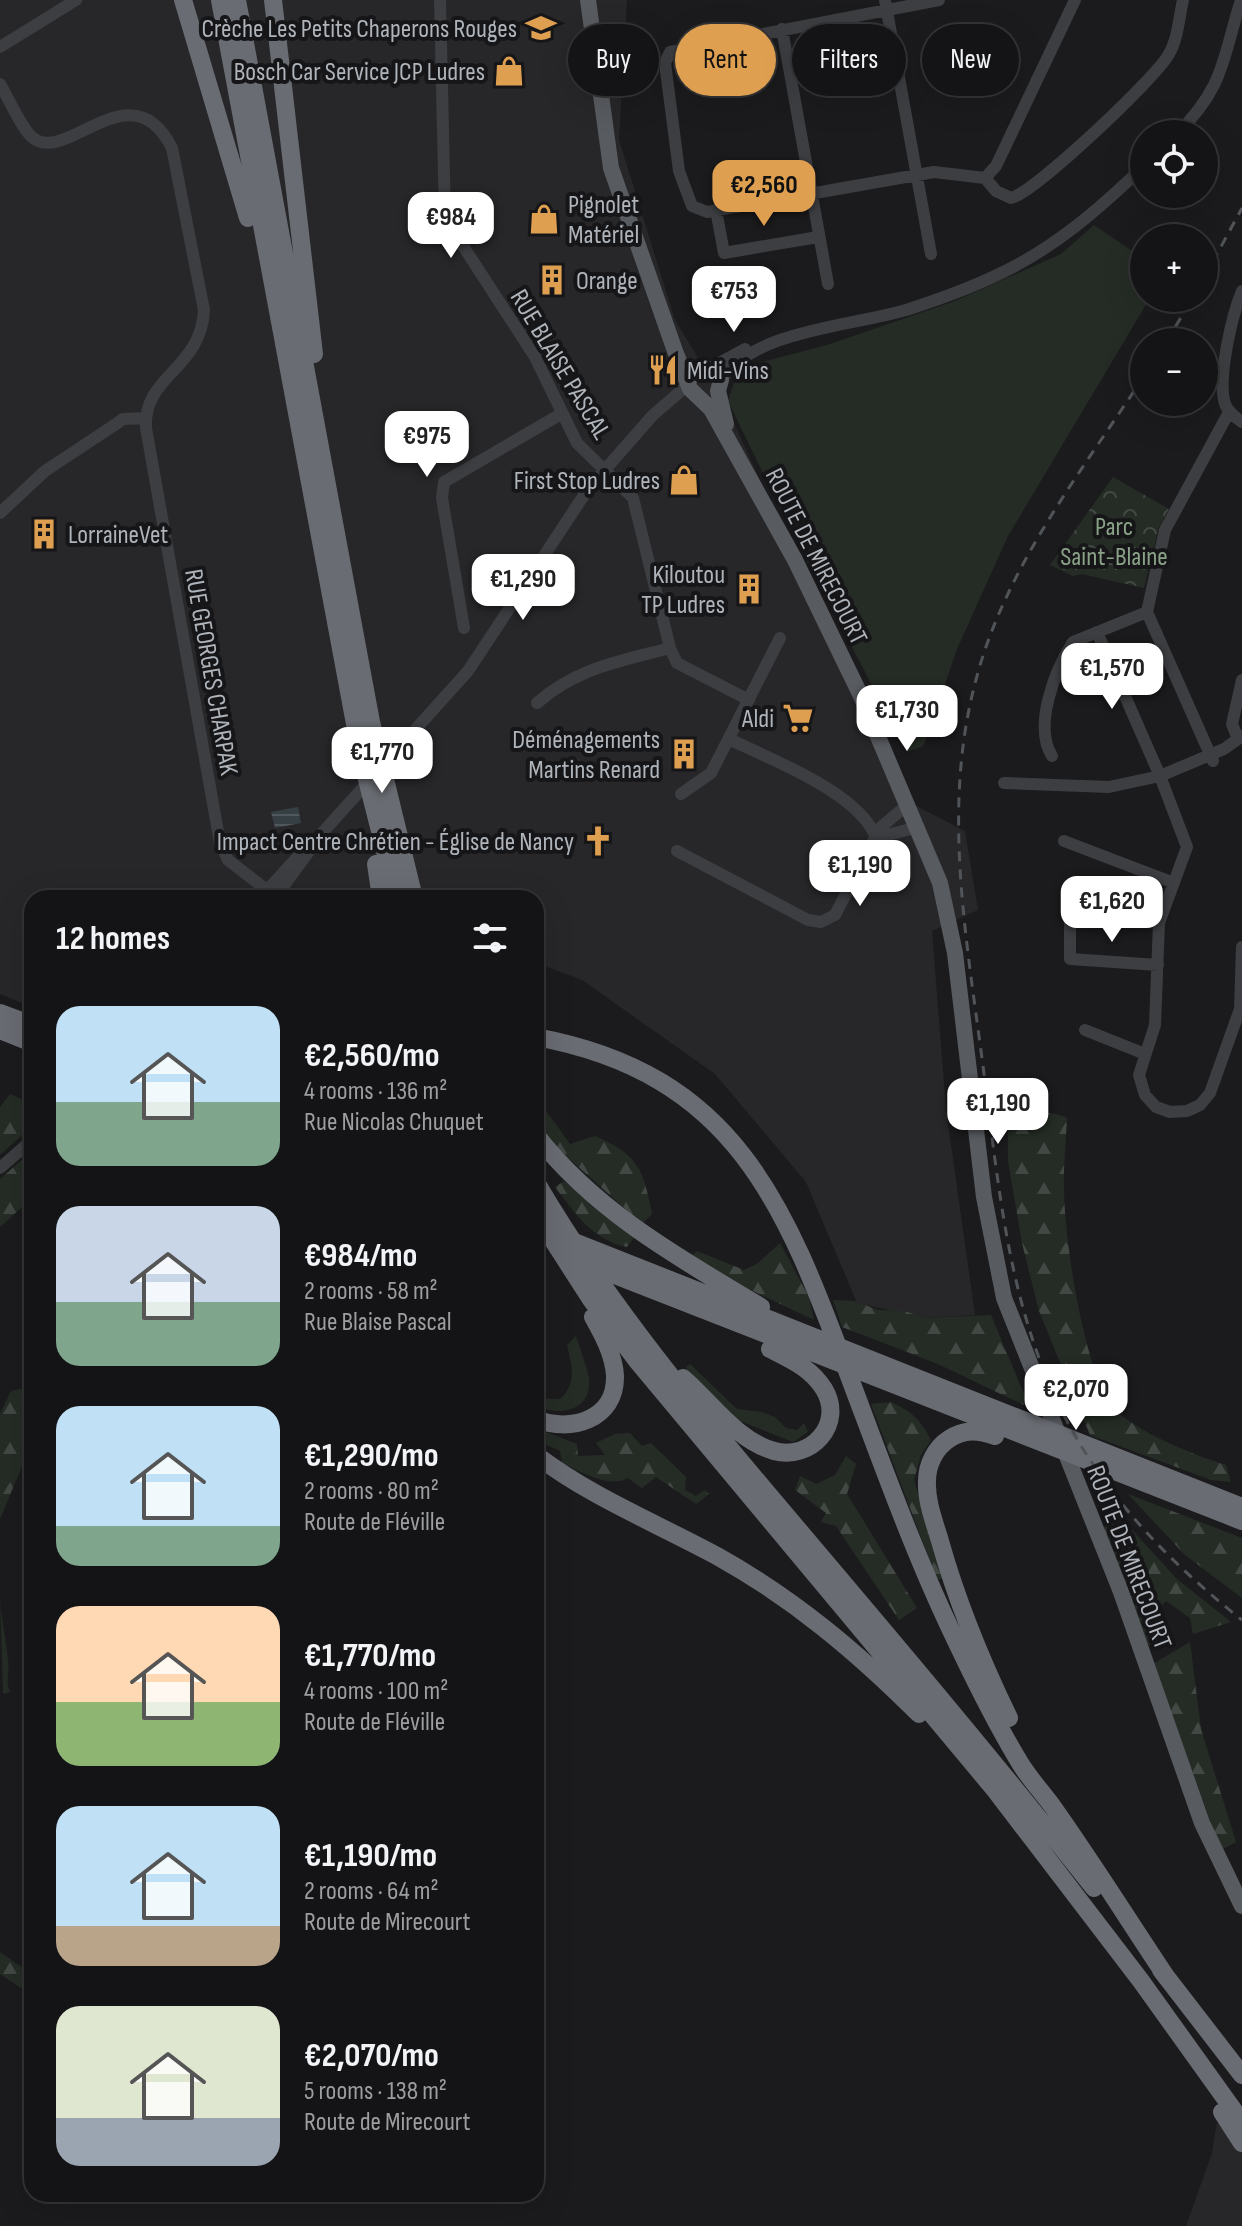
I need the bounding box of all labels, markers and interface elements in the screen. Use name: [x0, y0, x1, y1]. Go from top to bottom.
school or university icon: Crèche Les Petits Chaperons Rouges: [524, 11, 558, 45]
place label: Crèche Les Petits Chaperons Rouges: [201, 14, 517, 45]
chip: Buy: [568, 24, 659, 96]
chip: Rent: [675, 24, 776, 96]
chip: Filters: [792, 24, 906, 96]
chip: New: [922, 24, 1019, 96]
shop icon: Bosch Car Service JCP Ludres: [492, 54, 526, 88]
place label: Bosch Car Service JCP Ludres: [234, 57, 485, 88]
map controls: [1130, 120, 1218, 416]
button: locate: [1130, 120, 1218, 208]
pin: €2,560: [699, 160, 829, 228]
text: €2,560: [730, 170, 798, 201]
place label: Pignolet Matériel: [568, 190, 639, 251]
pin: €984: [404, 192, 498, 260]
text: €984: [426, 202, 476, 233]
shop icon: Pignolet Matériel: [527, 202, 561, 236]
button: +: [1130, 224, 1218, 312]
building icon: Orange: [535, 263, 569, 297]
place label: Orange: [576, 266, 638, 297]
pin: €753: [687, 266, 781, 334]
text: €753: [710, 276, 758, 307]
street label: RUE BLAISE PASCAL: [503, 284, 617, 446]
button: −: [1130, 328, 1218, 416]
restaurant icon: Midi-Vins: [646, 353, 680, 387]
place label: Midi-Vins: [687, 356, 769, 387]
pin: €975: [380, 411, 474, 479]
text: €975: [403, 421, 451, 452]
shop icon: First Stop Ludres: [667, 463, 701, 497]
street label: ROUTE DE MIRECOURT: [758, 463, 874, 650]
place label: First Stop Ludres: [514, 466, 660, 497]
park label: Parc Saint-Blaine: [1060, 512, 1168, 573]
building icon: LorraineVet: [27, 517, 61, 551]
place label: LorraineVet: [68, 520, 168, 551]
pin: €1,290: [458, 554, 588, 622]
place label: Kiloutou TP Ludres: [641, 560, 725, 621]
text: €1,290: [490, 564, 556, 595]
street label: RUE GEORGES CHARPAK: [177, 567, 244, 778]
building icon: Kiloutou TP Ludres: [732, 572, 766, 606]
pin: €1,570: [1047, 643, 1177, 711]
text: €1,570: [1079, 653, 1145, 684]
pin: €1,730: [842, 685, 972, 753]
text: €1,730: [875, 695, 939, 726]
supermarket icon: Aldi: [781, 701, 815, 735]
place label: Aldi: [741, 704, 774, 735]
place label: Déménagements Martins Renard: [512, 725, 660, 786]
pin: €1,770: [317, 727, 447, 795]
text: €1,770: [350, 737, 414, 768]
building icon: Déménagements Martins Renard: [667, 737, 701, 771]
church icon: Impact Centre Chrétien - Église de Nancy: [581, 824, 615, 858]
place label: Impact Centre Chrétien - Église de Nancy: [217, 827, 574, 858]
pin: €1,190: [795, 840, 925, 908]
text: €1,190: [827, 850, 893, 881]
pin: €1,620: [1047, 876, 1177, 944]
text: €1,620: [1079, 886, 1145, 917]
icon: filters: [468, 916, 512, 960]
text: 12 homes: [56, 918, 170, 959]
text: €2,560/mo: [304, 1035, 440, 1076]
icon: home: [120, 1038, 216, 1134]
text: 4 rooms · 136 m²: [304, 1076, 447, 1107]
pin: €1,190: [933, 1078, 1063, 1146]
text: €1,190: [965, 1088, 1031, 1119]
text: Rue Nicolas Chuquet: [304, 1107, 484, 1138]
text: €984/mo: [304, 1235, 417, 1276]
icon: home: [120, 1238, 216, 1334]
text: 2 rooms · 58 m²: [304, 1276, 438, 1307]
text: Rue Blaise Pascal: [304, 1307, 452, 1338]
pin: €2,070: [1011, 1364, 1141, 1432]
text: €2,070: [1043, 1374, 1109, 1405]
text: €1,290/mo: [304, 1435, 439, 1476]
icon: home: [120, 1438, 216, 1534]
street label: ROUTE DE MIRECOURT: [1079, 1461, 1178, 1654]
text: 2 rooms · 80 m²: [304, 1476, 439, 1507]
text: Route de Fléville: [304, 1507, 445, 1538]
text: €1,770/mo: [304, 1635, 436, 1676]
icon: home: [120, 1638, 216, 1734]
text: 4 rooms · 100 m²: [304, 1676, 448, 1707]
text: Route de Fléville: [304, 1707, 445, 1738]
text: €1,190/mo: [304, 1835, 437, 1876]
icon: home: [120, 1838, 216, 1934]
text: 2 rooms · 64 m²: [304, 1876, 439, 1907]
text: Route de Mirecourt: [304, 1907, 471, 1938]
text: €2,070/mo: [304, 2035, 439, 2076]
icon: home: [120, 2038, 216, 2134]
text: 5 rooms · 138 m²: [304, 2076, 447, 2107]
text: Route de Mirecourt: [304, 2107, 471, 2138]

